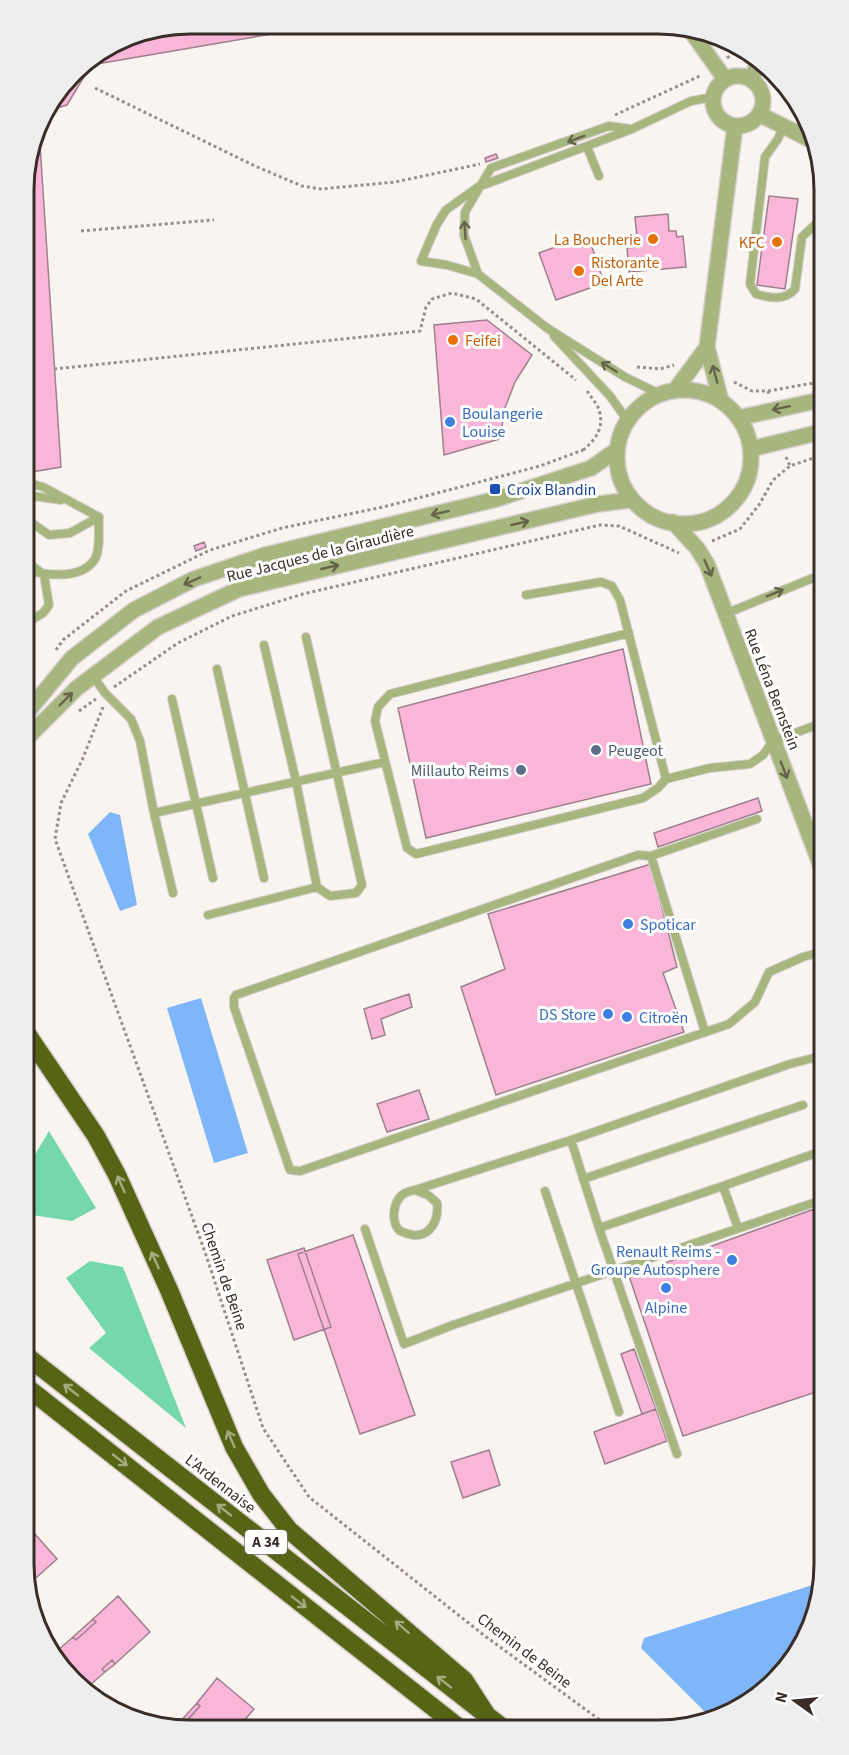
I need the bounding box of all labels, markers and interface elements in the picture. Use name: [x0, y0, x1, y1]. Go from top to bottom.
one-way arrow: [567, 134, 586, 145]
one-way arrow: [459, 220, 470, 240]
place label: La Boucherie: [554, 229, 641, 251]
marker: La Boucherie: [646, 232, 660, 246]
place label: KFC: [739, 232, 765, 254]
marker: KFC: [770, 235, 784, 249]
place label: Ristorante Del Arte: [591, 252, 659, 292]
marker: Ristorante Del Arte: [572, 264, 586, 278]
place label: Feifei: [465, 330, 501, 352]
marker: Feifei: [446, 333, 460, 347]
one-way arrow: [601, 360, 618, 372]
one-way arrow: [708, 365, 720, 384]
place label: Boulangerie Louise: [462, 403, 543, 443]
one-way arrow: [772, 403, 792, 414]
marker: Boulangerie Louise: [443, 415, 457, 429]
place label: Croix Blandin: [507, 479, 596, 501]
marker: Croix Blandin: [488, 482, 502, 496]
one-way arrow: [431, 508, 451, 519]
one-way arrow: [510, 516, 529, 528]
street label: Rue Jacques de la Giraudière: [224, 520, 416, 588]
one-way arrow: [703, 559, 714, 577]
one-way arrow: [320, 561, 339, 573]
one-way arrow: [183, 576, 201, 587]
one-way arrow: [765, 587, 784, 598]
street label: Rue Léna Bernstein: [739, 626, 805, 753]
one-way arrow: [59, 691, 74, 706]
place label: Peugeot: [608, 740, 663, 762]
marker: Peugeot: [589, 743, 603, 757]
place label: Millauto Reims: [411, 760, 509, 782]
one-way arrow: [780, 760, 791, 779]
marker: Millauto Reims: [514, 763, 528, 777]
place label: Spoticar: [640, 914, 696, 936]
marker: Spoticar: [621, 917, 635, 931]
place label: DS Store: [539, 1004, 596, 1026]
marker: DS Store: [601, 1007, 615, 1021]
place label: Citroën: [639, 1007, 688, 1029]
marker: Citroën: [620, 1010, 634, 1024]
one-way arrow: [115, 1175, 126, 1193]
street label: Chemin de Beine: [195, 1219, 253, 1333]
place label: Renault Reims - Groupe Autosphere: [591, 1241, 720, 1281]
one-way arrow: [149, 1251, 160, 1269]
marker: Renault Reims - Groupe Autosphere: [725, 1253, 739, 1267]
marker: Alpine: [659, 1281, 673, 1295]
place label: Alpine: [645, 1297, 687, 1319]
one-way arrow: [63, 1384, 79, 1397]
one-way arrow: [225, 1431, 236, 1449]
street label: L'Ardennaise: [180, 1449, 260, 1519]
one-way arrow: [111, 1454, 127, 1467]
one-way arrow: [217, 1504, 233, 1517]
road number: A 34: [245, 1530, 287, 1554]
one-way arrow: [291, 1595, 307, 1608]
street label: Chemin de Beine: [473, 1608, 576, 1694]
one-way arrow: [395, 1620, 410, 1634]
north arrow: [765, 1671, 825, 1731]
one-way arrow: [437, 1675, 453, 1688]
text: N: [769, 1689, 793, 1705]

